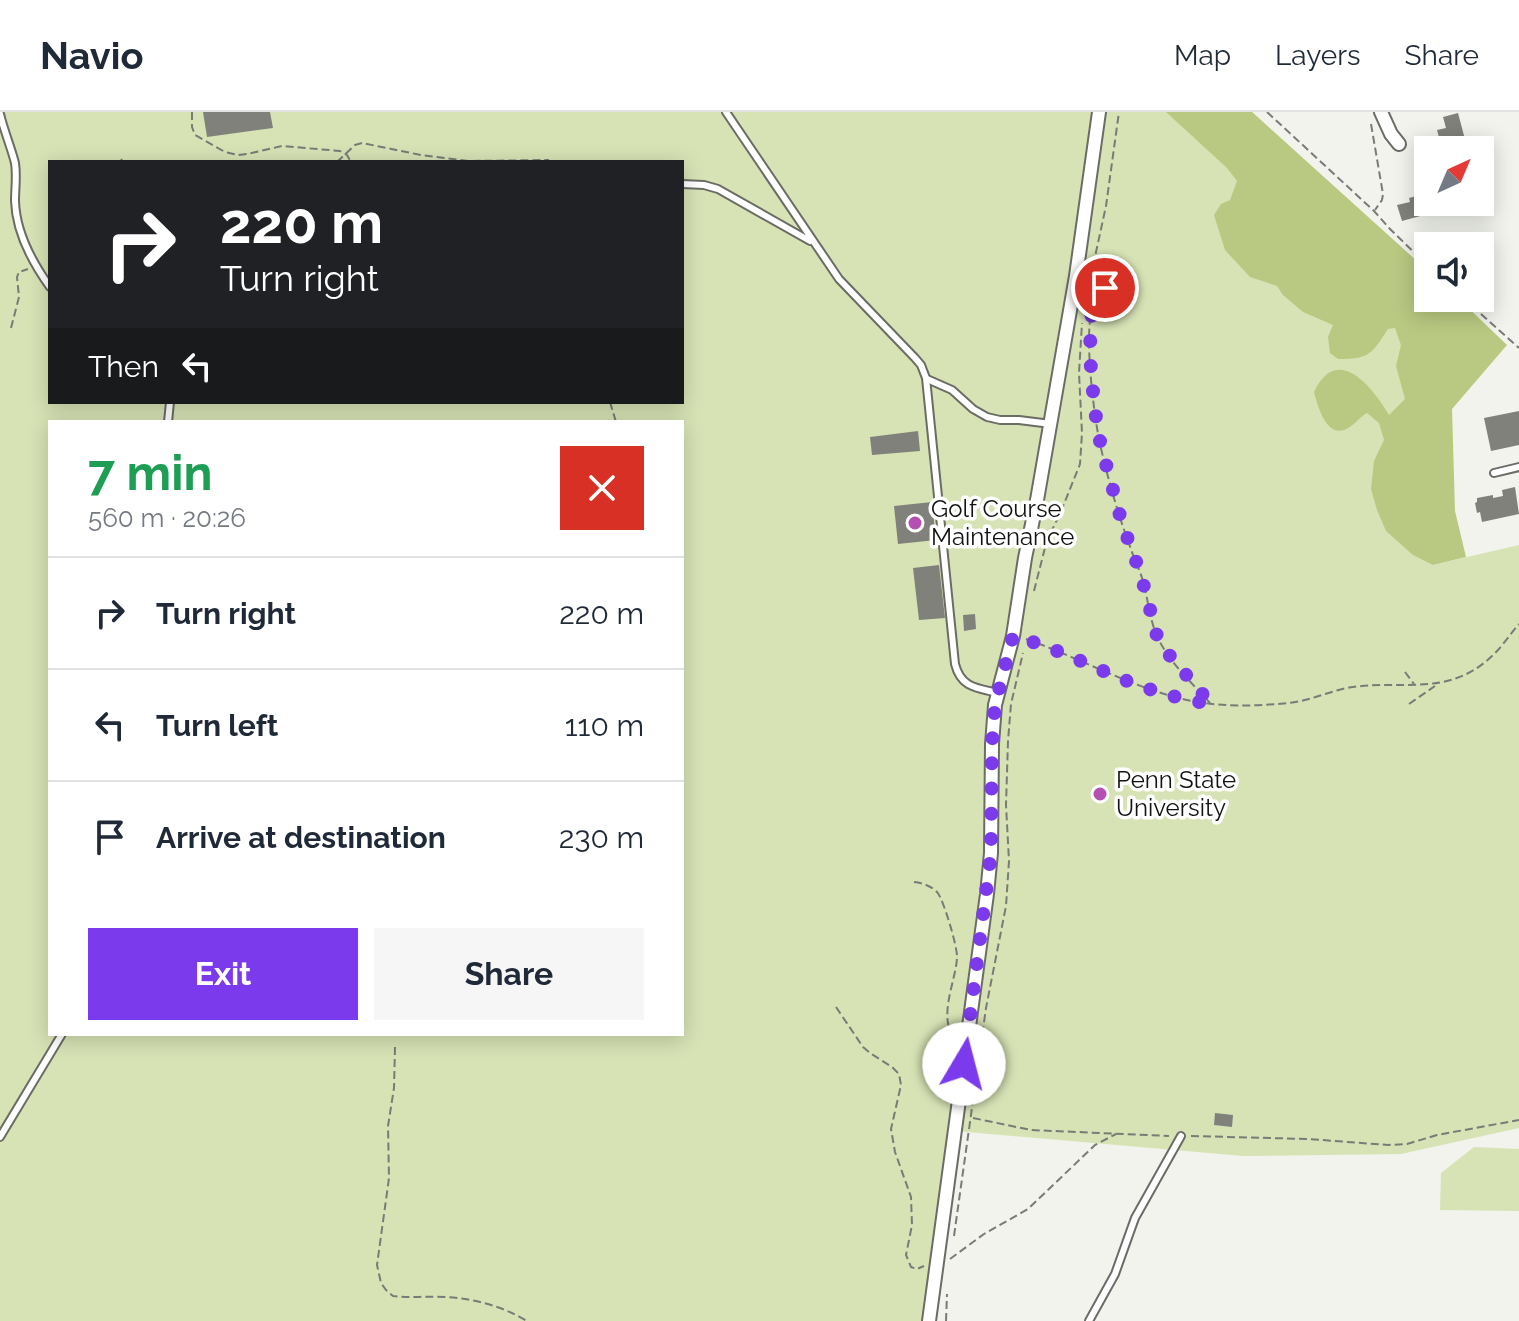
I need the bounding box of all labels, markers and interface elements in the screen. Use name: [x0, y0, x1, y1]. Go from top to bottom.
text: Navio: [40, 33, 143, 78]
text: Map: [1174, 39, 1231, 72]
text: Layers: [1275, 39, 1361, 72]
text: Share: [1405, 39, 1479, 72]
north arrow: [1414, 136, 1494, 216]
map controls: [1414, 136, 1494, 312]
text: 220 m: [220, 190, 383, 256]
icon: right: [88, 192, 192, 296]
button: sound: [1414, 232, 1494, 312]
pin: [1071, 254, 1139, 322]
text: Turn right: [220, 257, 379, 299]
icon: arrive: [1083, 266, 1127, 310]
icon: left: [175, 344, 219, 388]
text: Then: [88, 349, 159, 384]
text: 7 min: [88, 445, 212, 501]
button: close: [560, 446, 644, 530]
place label: Golf Course Maintenance: [931, 494, 1074, 551]
text: 560 m · 20:26: [88, 503, 246, 533]
marker: Golf Course Maintenance: [906, 514, 924, 532]
icon: right: [88, 591, 132, 635]
text: Turn right: [156, 596, 296, 631]
text: 220 m: [559, 596, 644, 631]
icon: left: [88, 703, 132, 747]
text: Turn left: [156, 708, 278, 743]
text: 110 m: [565, 708, 644, 743]
place label: Penn State University: [1116, 765, 1236, 822]
marker: Penn State University: [1091, 785, 1109, 803]
icon: arrive: [88, 815, 132, 859]
text: Arrive at destination: [156, 820, 446, 855]
text: 230 m: [559, 820, 644, 855]
button: Exit: [88, 928, 358, 1020]
button: Share: [374, 928, 644, 1020]
position arrow: [922, 1022, 1006, 1106]

